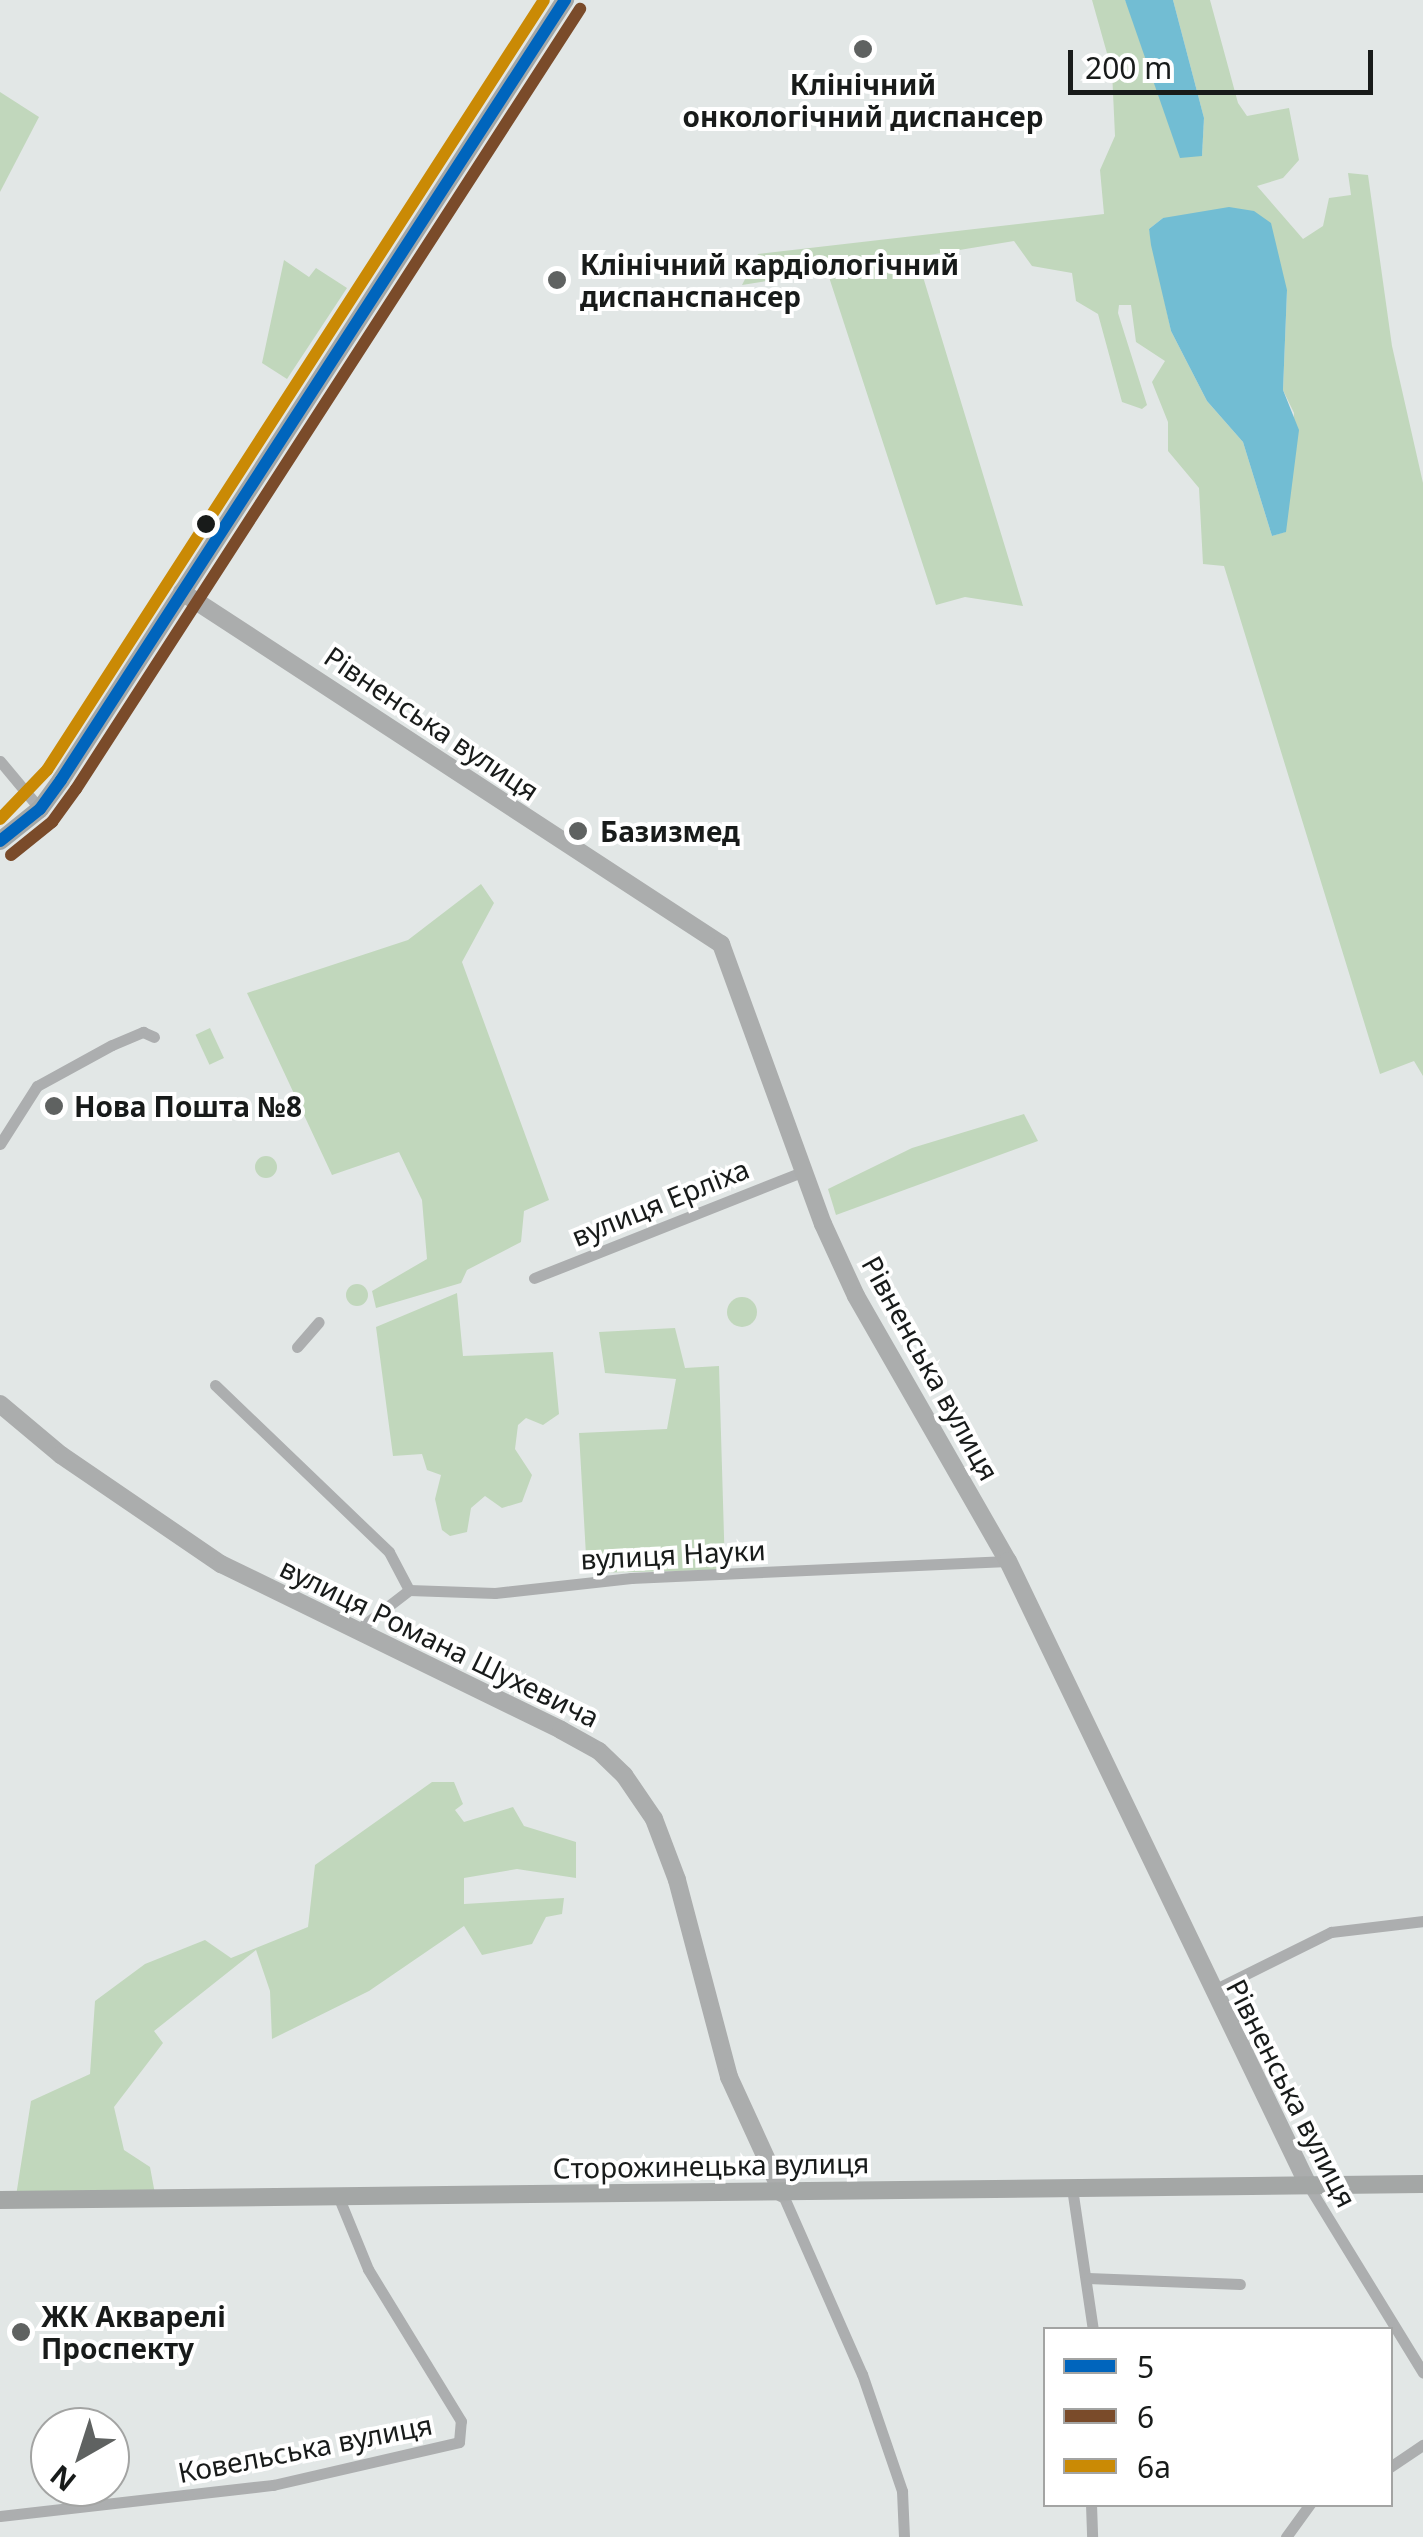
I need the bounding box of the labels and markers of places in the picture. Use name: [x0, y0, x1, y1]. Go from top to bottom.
marker: Клінічний онкологічний диспансер: [850, 36, 876, 62]
place label: Клінічний онкологічний диспансер: [683, 67, 1043, 133]
place label: Клінічний кардіологічний диспанспансер: [580, 247, 959, 313]
marker: Клінічний кардіологічний диспанспансер: [544, 267, 570, 293]
unlabelled marker: [196, 514, 216, 534]
place label: Базизмед: [600, 814, 740, 848]
marker: Базизмед: [565, 818, 591, 844]
place label: Нова Пошта №8: [74, 1089, 302, 1123]
marker: Нова Пошта №8: [43, 1095, 65, 1117]
place label: ЖК Акварелі Проспекту: [41, 2299, 226, 2365]
marker: ЖК Акварелі Проспекту: [10, 2321, 32, 2343]

